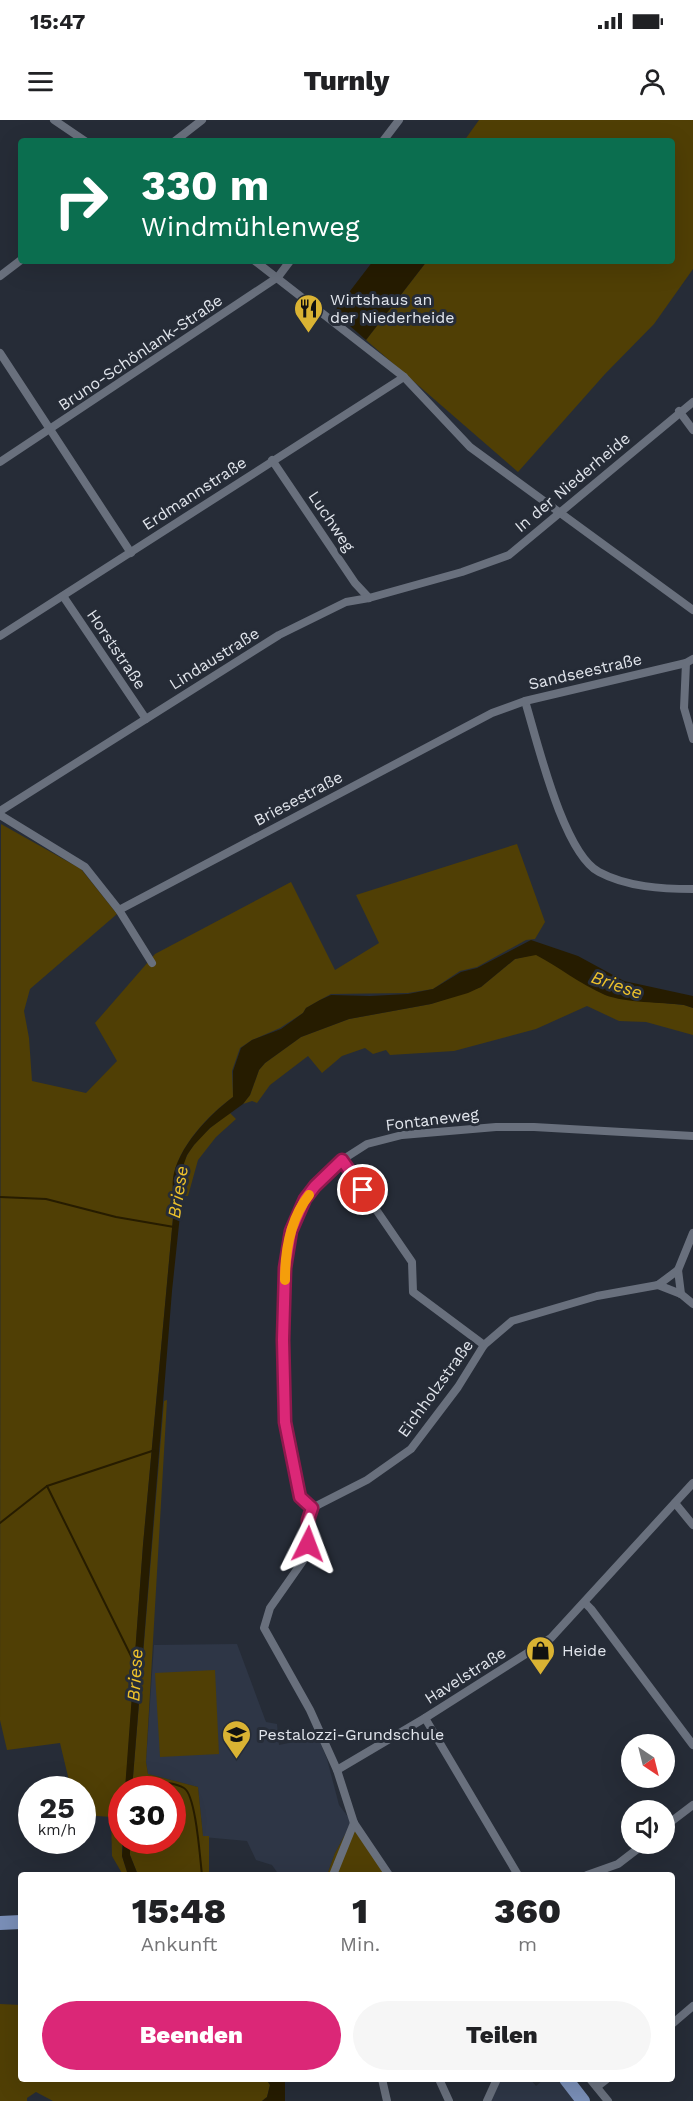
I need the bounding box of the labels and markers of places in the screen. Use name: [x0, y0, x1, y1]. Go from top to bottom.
place label: Wirtshaus an der Niederheide: [330, 290, 455, 327]
restaurant icon: Wirtshaus an der Niederheide: [293, 292, 325, 334]
pin: [337, 1164, 388, 1215]
shop icon: Heide: [525, 1634, 557, 1676]
place label: Heide: [562, 1641, 606, 1660]
school or university icon: Pestalozzi-Grundschule: [221, 1718, 253, 1760]
place label: Pestalozzi-Grundschule: [258, 1725, 444, 1744]

